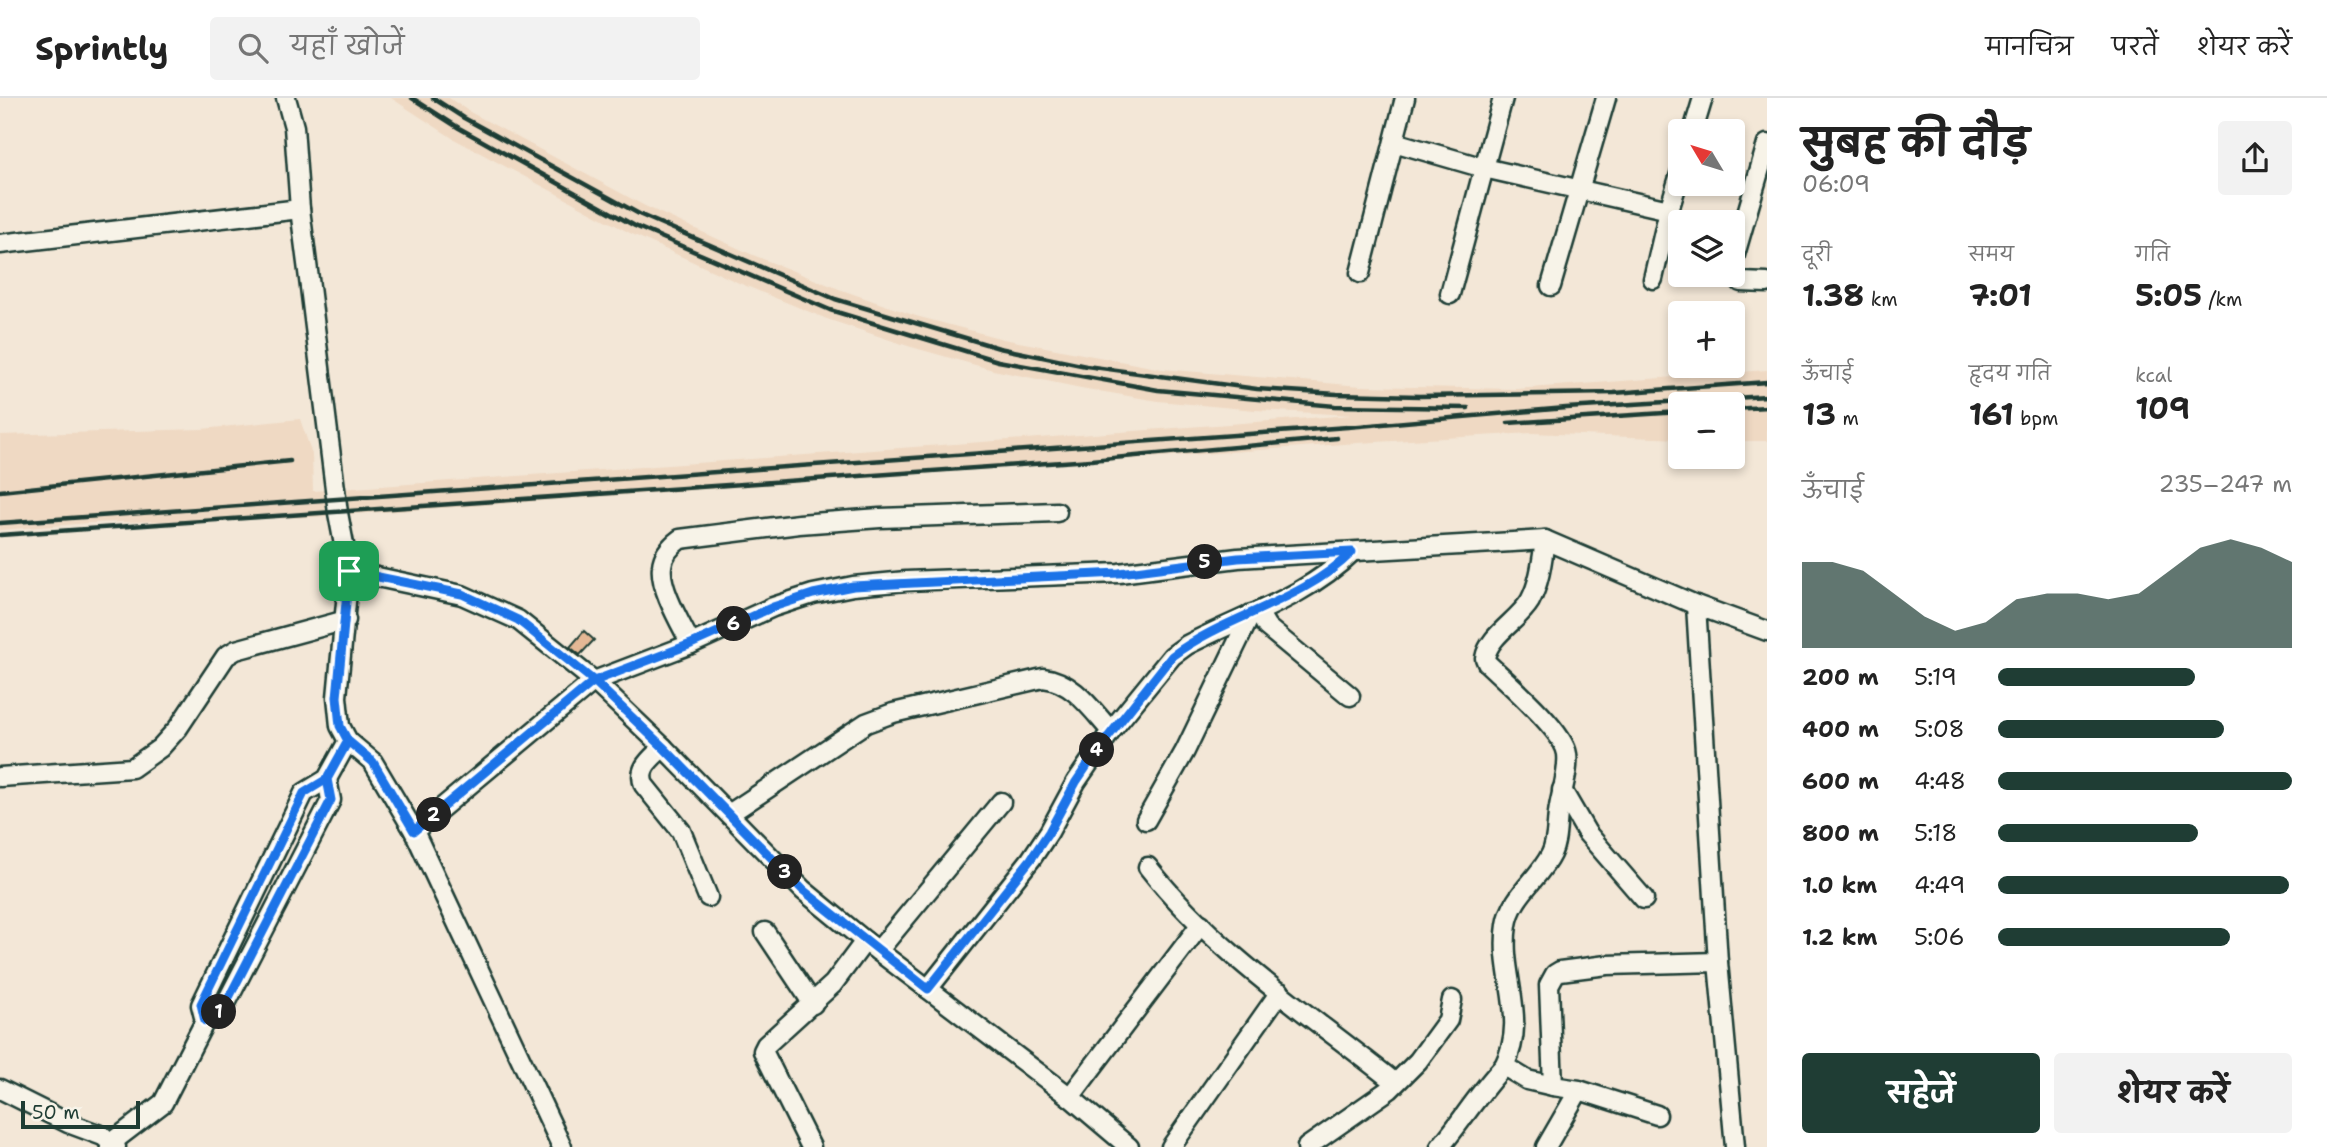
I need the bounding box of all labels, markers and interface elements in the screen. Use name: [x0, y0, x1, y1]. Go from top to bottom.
search box: [210, 17, 700, 80]
text: Sprintly: [35, 26, 168, 71]
text: यहाँ खोजें: [290, 28, 404, 63]
icon: search: [234, 29, 272, 67]
text: मानचित्र: [1985, 31, 2073, 63]
text: परतें: [2111, 31, 2159, 63]
text: शेयर करें: [2197, 31, 2292, 63]
text: सुबह की दौड़: [1802, 117, 2029, 168]
north arrow: [1668, 119, 1745, 196]
map controls: [1668, 119, 1745, 469]
button: share: [2218, 121, 2292, 195]
text: 06:09: [1802, 169, 1870, 199]
button: layers: [1668, 210, 1745, 287]
text: दूरी: [1802, 242, 1832, 267]
text: समय: [1969, 242, 2014, 267]
text: गति: [2135, 242, 2170, 267]
text: 1.38: [1802, 275, 1864, 316]
text: 7:01: [1969, 275, 2032, 316]
text: 5:05: [2135, 275, 2202, 316]
text: km: [1864, 287, 1898, 312]
text: /km: [2202, 287, 2242, 312]
button: +: [1668, 301, 1745, 378]
text: ऊँचाई: [1802, 361, 1853, 386]
text: हृदय गति: [1969, 361, 2051, 386]
text: kcal: [2135, 363, 2172, 388]
text: 109: [2135, 388, 2190, 429]
button: −: [1668, 392, 1745, 469]
text: 13: [1802, 394, 1836, 435]
text: 161: [1969, 394, 2014, 435]
text: m: [1836, 406, 1859, 431]
text: bpm: [2014, 406, 2059, 431]
text: 235–247 m: [2159, 469, 2292, 499]
text: ऊँचाई: [1802, 475, 1864, 505]
pin: [319, 541, 379, 601]
pin: 5: [1188, 545, 1222, 580]
text: 5: [1199, 549, 1210, 574]
icon: arrive: [330, 552, 368, 590]
pin: 6: [716, 606, 752, 642]
text: 6: [727, 611, 740, 636]
text: 200 m: [1802, 662, 1879, 692]
text: 5:19: [1914, 662, 1957, 692]
text: 400 m: [1802, 714, 1879, 744]
text: 5:08: [1914, 714, 1965, 744]
pin: 4: [1080, 732, 1114, 768]
text: 4: [1090, 737, 1103, 762]
text: 600 m: [1802, 766, 1879, 796]
text: 4:48: [1914, 766, 1966, 796]
pin: 2: [416, 798, 452, 832]
text: 2: [427, 802, 440, 827]
text: 800 m: [1802, 818, 1879, 848]
text: 5:18: [1914, 818, 1957, 848]
pin: 3: [768, 854, 802, 890]
text: 3: [778, 859, 791, 884]
text: 1.0 km: [1802, 870, 1877, 900]
text: 4:49: [1914, 870, 1965, 900]
text: 1.2 km: [1802, 922, 1878, 952]
text: 5:06: [1914, 922, 1965, 952]
pin: 1: [202, 995, 236, 1030]
text: 1: [214, 999, 223, 1024]
button: सहेजें: [1802, 1053, 2040, 1133]
button: शेयर करें: [2054, 1053, 2292, 1133]
scale bar: [21, 1098, 140, 1130]
text: 50 m: [32, 1100, 80, 1125]

